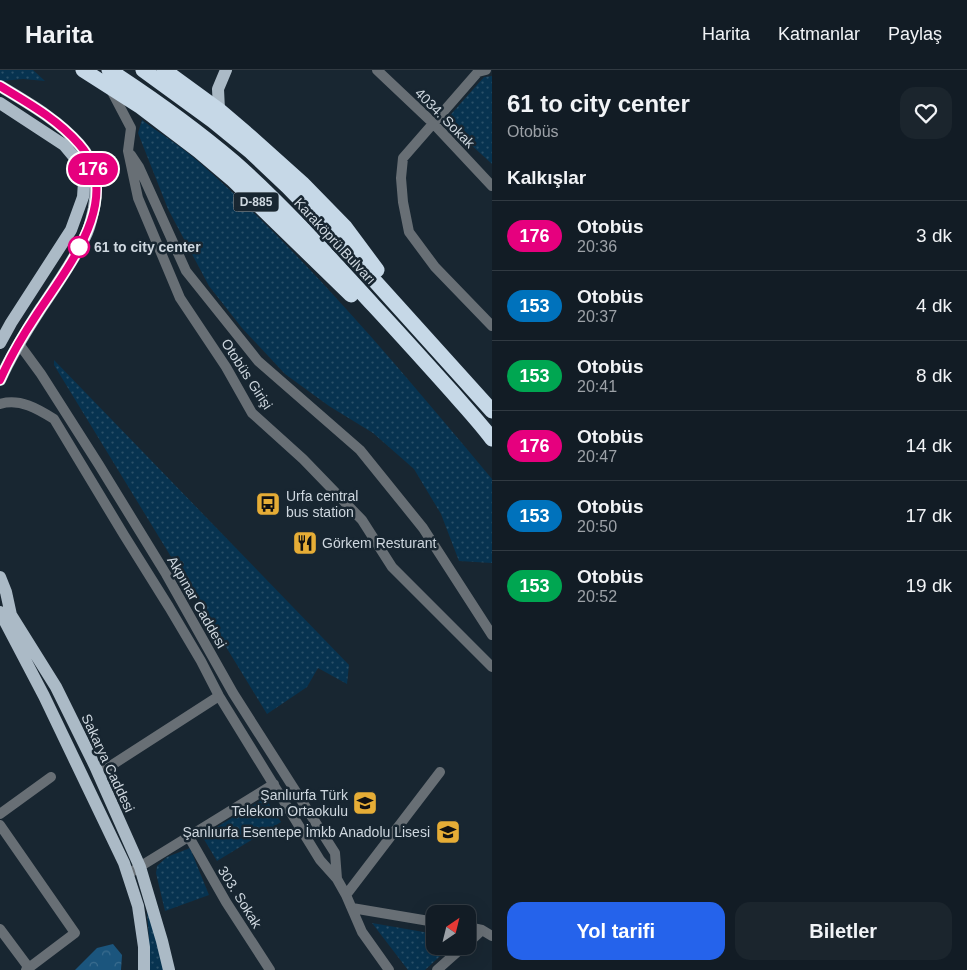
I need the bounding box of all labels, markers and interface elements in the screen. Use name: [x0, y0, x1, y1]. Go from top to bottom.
text: Harita: [25, 21, 93, 48]
text: Harita: [702, 24, 750, 44]
text: Katmanlar: [778, 24, 860, 44]
text: Paylaş: [888, 24, 942, 44]
street label: 4034. Sokak: [412, 85, 479, 152]
button: heart: [900, 87, 952, 139]
text: 61 to city center: [507, 90, 690, 117]
text: Otobüs: [507, 123, 559, 140]
line badge: 176: [64, 153, 122, 185]
text: 176: [78, 159, 108, 179]
text: Kalkışlar: [507, 167, 586, 188]
road number: D-885: [234, 192, 278, 212]
street label: Karaköprü Bulvarı: [291, 195, 379, 287]
text: Otobüs: [577, 216, 644, 237]
text: 3 dk: [916, 225, 952, 246]
text: 176: [519, 226, 550, 246]
marker: 61 to city center: [68, 236, 90, 258]
text: 20:36: [577, 238, 617, 255]
place label: 61 to city center: [94, 239, 201, 255]
text: Otobüs: [577, 286, 644, 307]
text: 4 dk: [916, 295, 952, 316]
text: 153: [519, 296, 550, 316]
text: 20:37: [577, 308, 617, 325]
street label: Otobüs Girişi: [218, 336, 276, 412]
text: Otobüs: [577, 356, 644, 377]
text: 8 dk: [916, 365, 952, 386]
text: 153: [519, 366, 550, 386]
text: 20:41: [577, 378, 617, 395]
text: Otobüs: [577, 426, 644, 447]
text: 14 dk: [906, 435, 952, 456]
text: 176: [519, 436, 550, 456]
text: 20:47: [577, 448, 617, 465]
place label: Urfa central bus station: [286, 488, 358, 520]
bus stop icon: Urfa central bus station: [255, 491, 281, 517]
text: Otobüs: [577, 496, 644, 517]
text: 17 dk: [906, 505, 952, 526]
text: 153: [519, 506, 550, 526]
text: 20:50: [577, 518, 617, 535]
restaurant icon: Görkem Resturant: [292, 530, 318, 556]
place label: Görkem Resturant: [322, 535, 436, 551]
street label: Akpınar Caddesi: [164, 553, 230, 651]
text: Otobüs: [577, 566, 644, 587]
text: 19 dk: [906, 575, 952, 596]
text: 153: [519, 576, 550, 596]
text: 20:52: [577, 588, 617, 605]
street label: Sakarya Caddesi: [78, 711, 138, 815]
place label: Şanlıurfa Türk Telekom Ortaokulu: [231, 787, 349, 819]
school or university icon: Şanlıurfa Türk Telekom Ortaokulu: [352, 790, 378, 816]
school or university icon: Şanlıurfa Esentepe İmkb Anadolu Lisesi: [435, 819, 461, 845]
place label: Şanlıurfa Esentepe İmkb Anadolu Lisesi: [183, 823, 430, 840]
street label: 303. Sokak: [215, 863, 266, 932]
button: Yol tarifi: [507, 902, 725, 960]
button: Biletler: [735, 902, 952, 960]
north arrow: [426, 905, 476, 955]
map controls: [426, 905, 476, 955]

